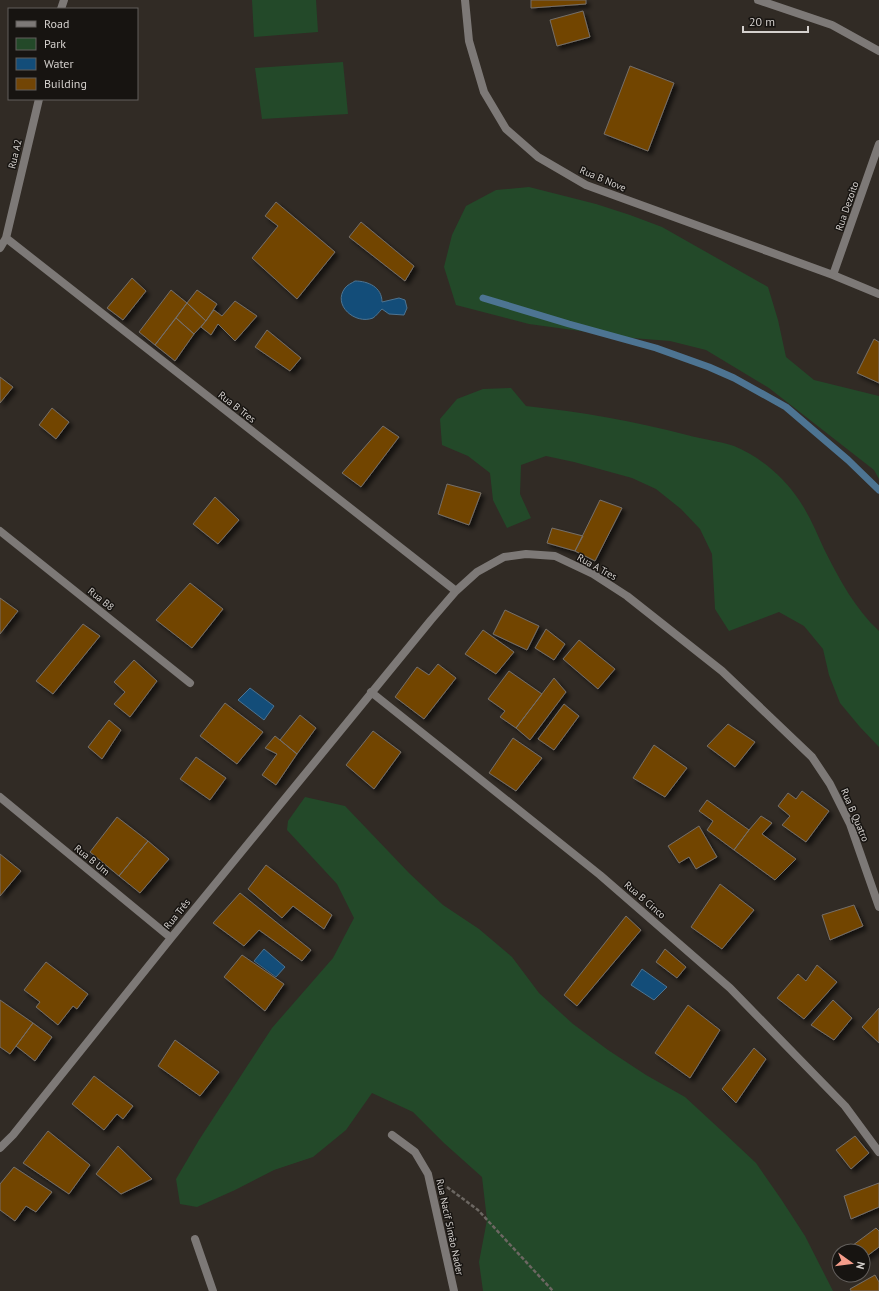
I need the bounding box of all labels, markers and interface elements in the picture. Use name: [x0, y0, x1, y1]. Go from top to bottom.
legend: [8, 8, 138, 100]
scale bar: [743, 8, 808, 34]
text: 20 m: [749, 14, 775, 29]
text: Road: [44, 16, 69, 31]
text: Park: [44, 36, 66, 51]
text: Water: [44, 56, 74, 71]
text: Building: [44, 76, 87, 91]
street label: Rua A2: [5, 138, 25, 170]
street label: Rua B Nove: [578, 163, 628, 195]
street label: Rua Dezoito: [832, 180, 862, 232]
street label: Rua B Tres: [216, 388, 258, 426]
street label: Rua A Tres: [575, 551, 619, 583]
street label: Rua B8: [85, 584, 117, 614]
street label: Rua B Quatro: [838, 786, 872, 844]
street label: Rua B Um: [72, 842, 112, 878]
street label: Rua B Cinco: [622, 878, 668, 922]
street label: Rua Três: [161, 896, 193, 932]
street label: Rua Nacif Simão Nader: [433, 1178, 467, 1277]
north arrow: [831, 1243, 871, 1283]
text: N: [853, 1260, 868, 1271]

